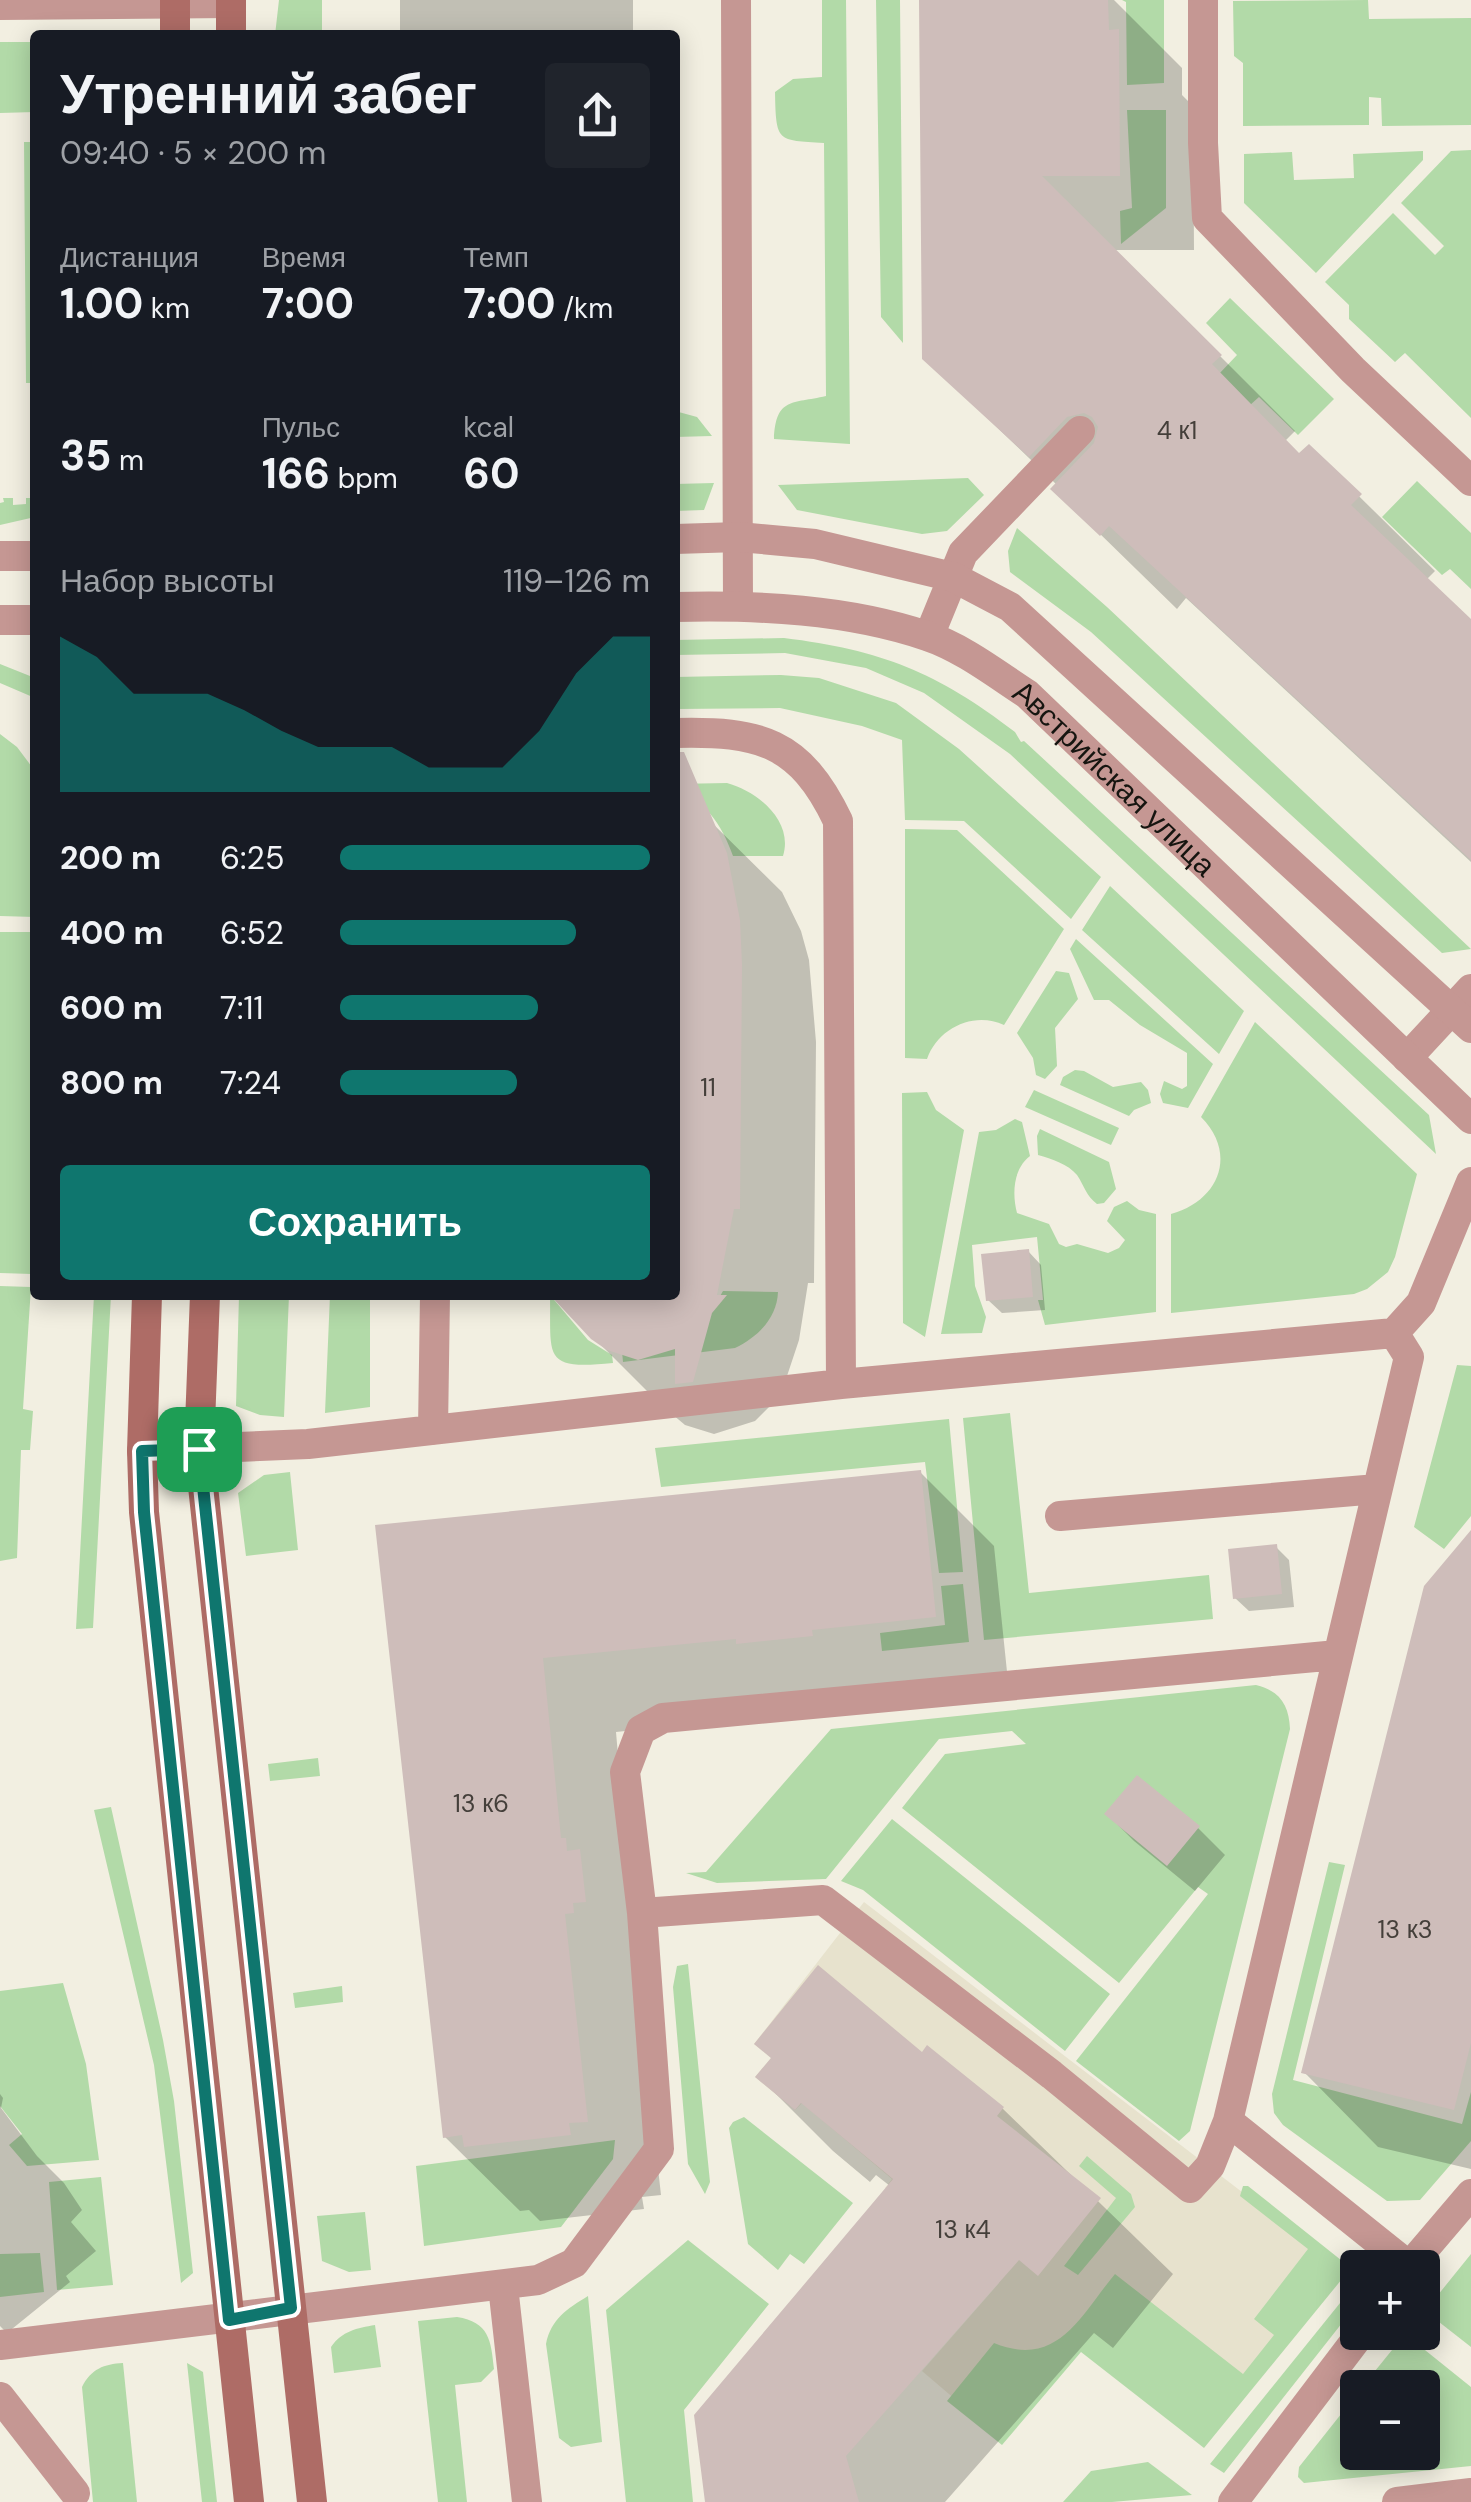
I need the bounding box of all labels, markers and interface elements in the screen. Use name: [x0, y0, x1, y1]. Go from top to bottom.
text: Утренний забег: [60, 58, 477, 130]
button: share: [545, 63, 650, 168]
text: 09:40 · 5 × 200 m: [60, 132, 326, 174]
text: Дистанция: [60, 239, 199, 276]
text: Время: [262, 239, 346, 276]
text: Темп: [463, 239, 529, 276]
text: 1.00: [60, 276, 143, 331]
text: 7:00: [262, 276, 354, 331]
text: 7:00: [463, 276, 556, 331]
text: km: [143, 290, 190, 327]
text: /km: [556, 290, 613, 327]
text: Пульс: [262, 409, 340, 446]
text: kcal: [463, 409, 514, 446]
house number: 4 к1: [1157, 414, 1197, 447]
text: 35: [60, 428, 111, 483]
text: m: [111, 442, 144, 479]
text: 166: [262, 446, 330, 501]
text: 60: [463, 446, 520, 501]
text: bpm: [330, 460, 398, 497]
text: Набор высоты: [60, 560, 274, 602]
text: 119–126 m: [503, 560, 650, 602]
street label: Австрийская улица: [1006, 671, 1225, 884]
text: 200 m: [60, 837, 161, 879]
text: 6:25: [220, 837, 285, 879]
text: 400 m: [60, 912, 164, 954]
text: 6:52: [220, 912, 284, 954]
text: 600 m: [60, 987, 163, 1029]
text: 7:11: [220, 987, 264, 1029]
text: 800 m: [60, 1062, 163, 1104]
text: 7:24: [220, 1062, 281, 1104]
house number: 11: [700, 1071, 716, 1104]
button: Сохранить: [60, 1165, 650, 1280]
pin: [157, 1407, 242, 1492]
icon: arrive: [172, 1422, 227, 1477]
house number: 13 к6: [453, 1787, 509, 1820]
house number: 13 к3: [1378, 1913, 1432, 1946]
house number: 13 к4: [935, 2213, 991, 2246]
map controls: [1340, 2250, 1440, 2470]
button: +: [1340, 2250, 1440, 2350]
button: −: [1340, 2370, 1440, 2470]

